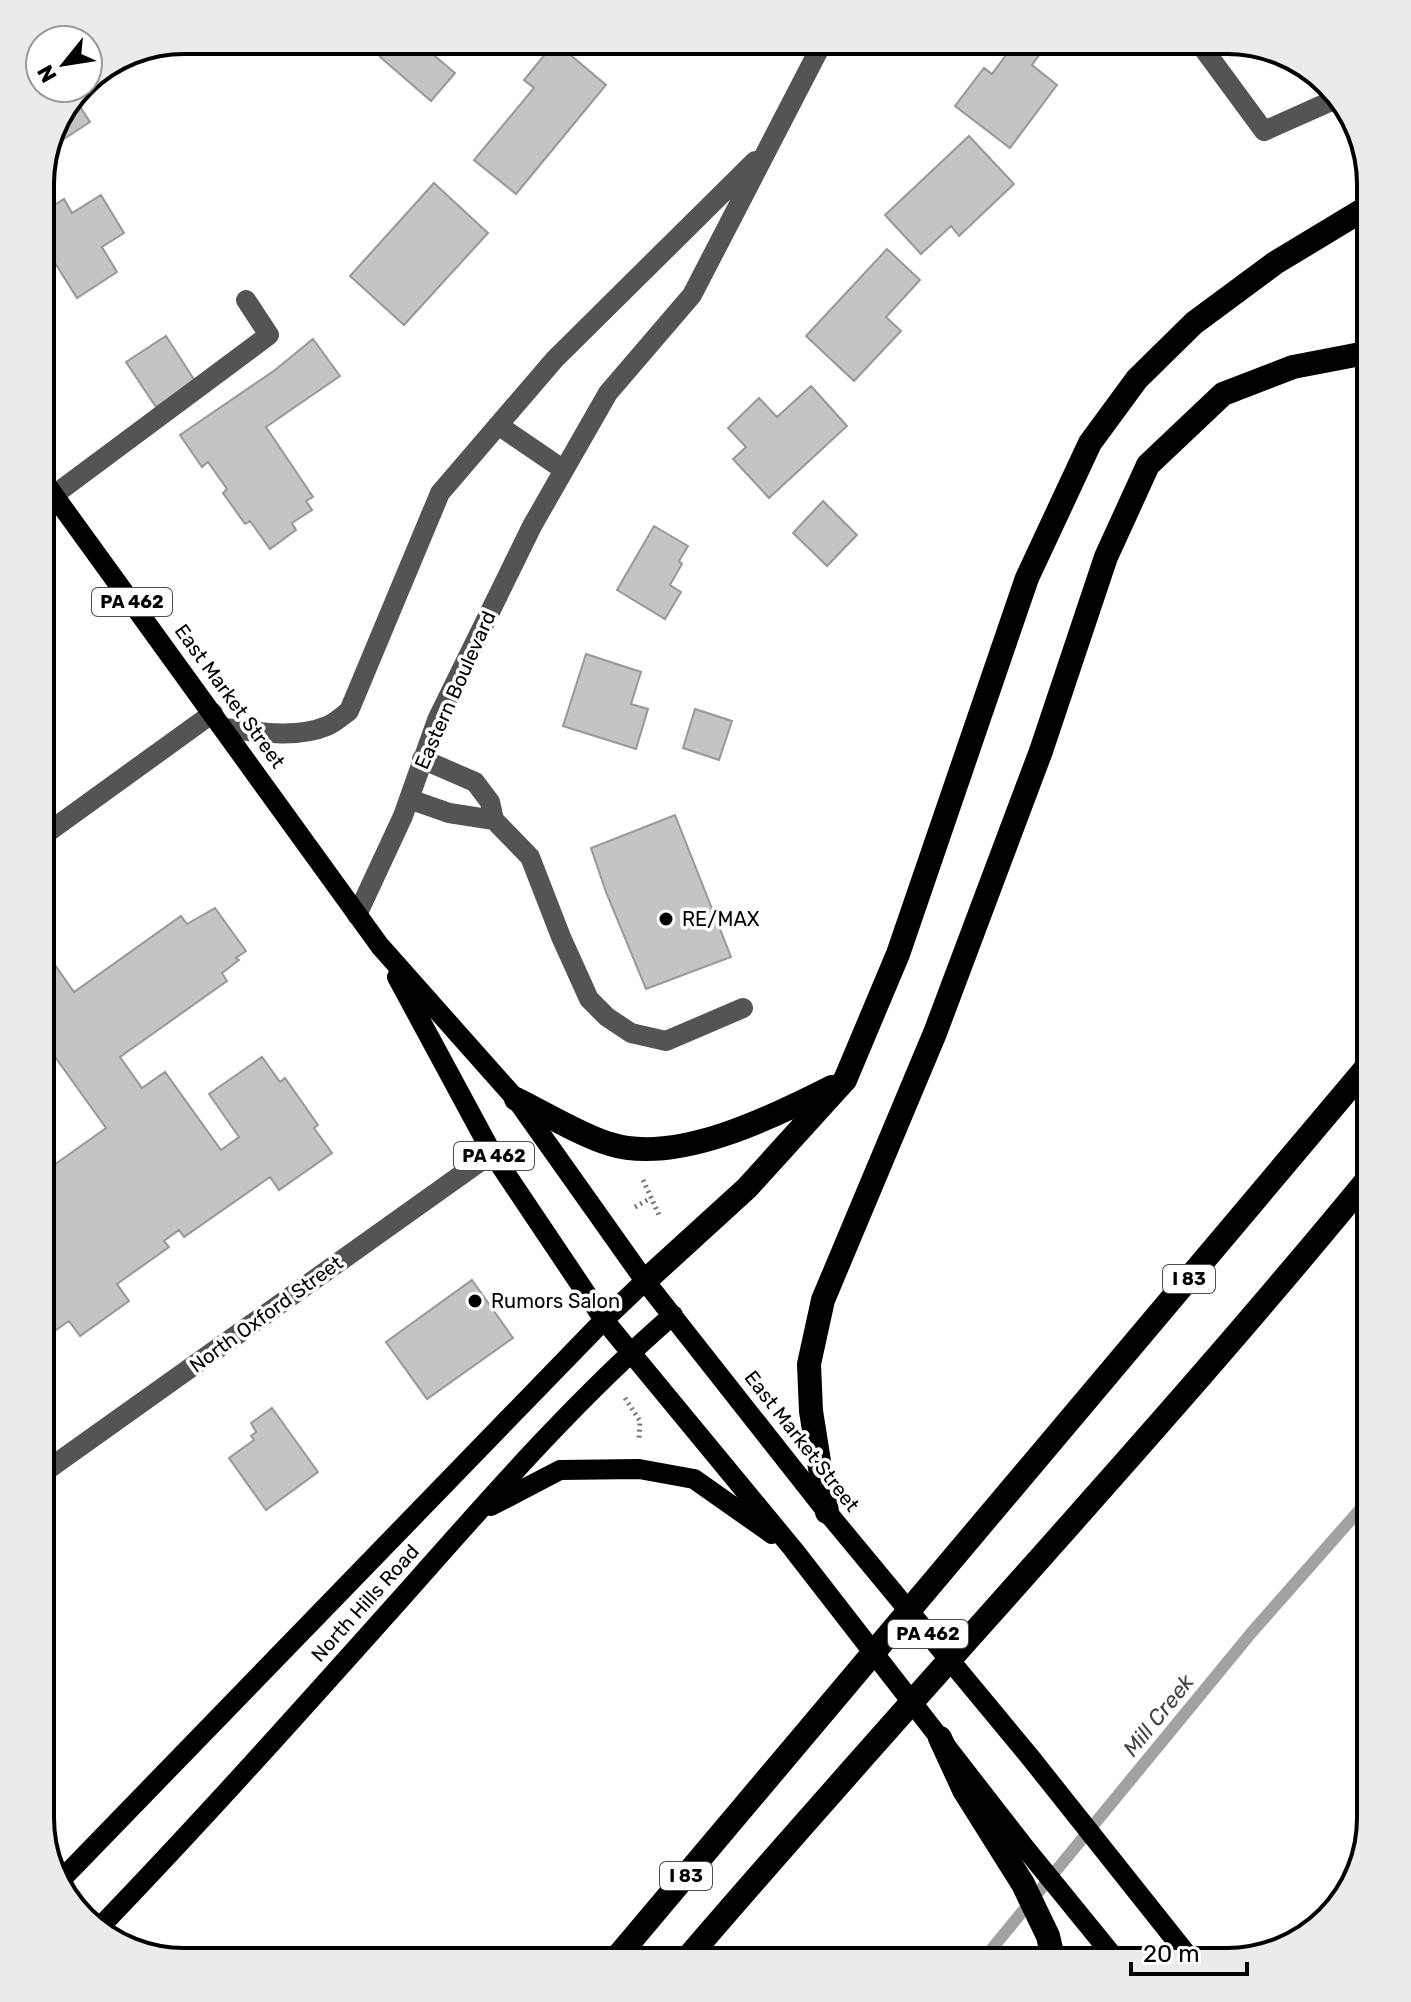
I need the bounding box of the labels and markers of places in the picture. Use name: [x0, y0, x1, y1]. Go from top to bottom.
place label: RE/MAX: [682, 907, 760, 931]
marker: RE/MAX: [657, 910, 675, 928]
place label: Rumors Salon: [491, 1289, 620, 1313]
marker: Rumors Salon: [466, 1292, 484, 1310]

